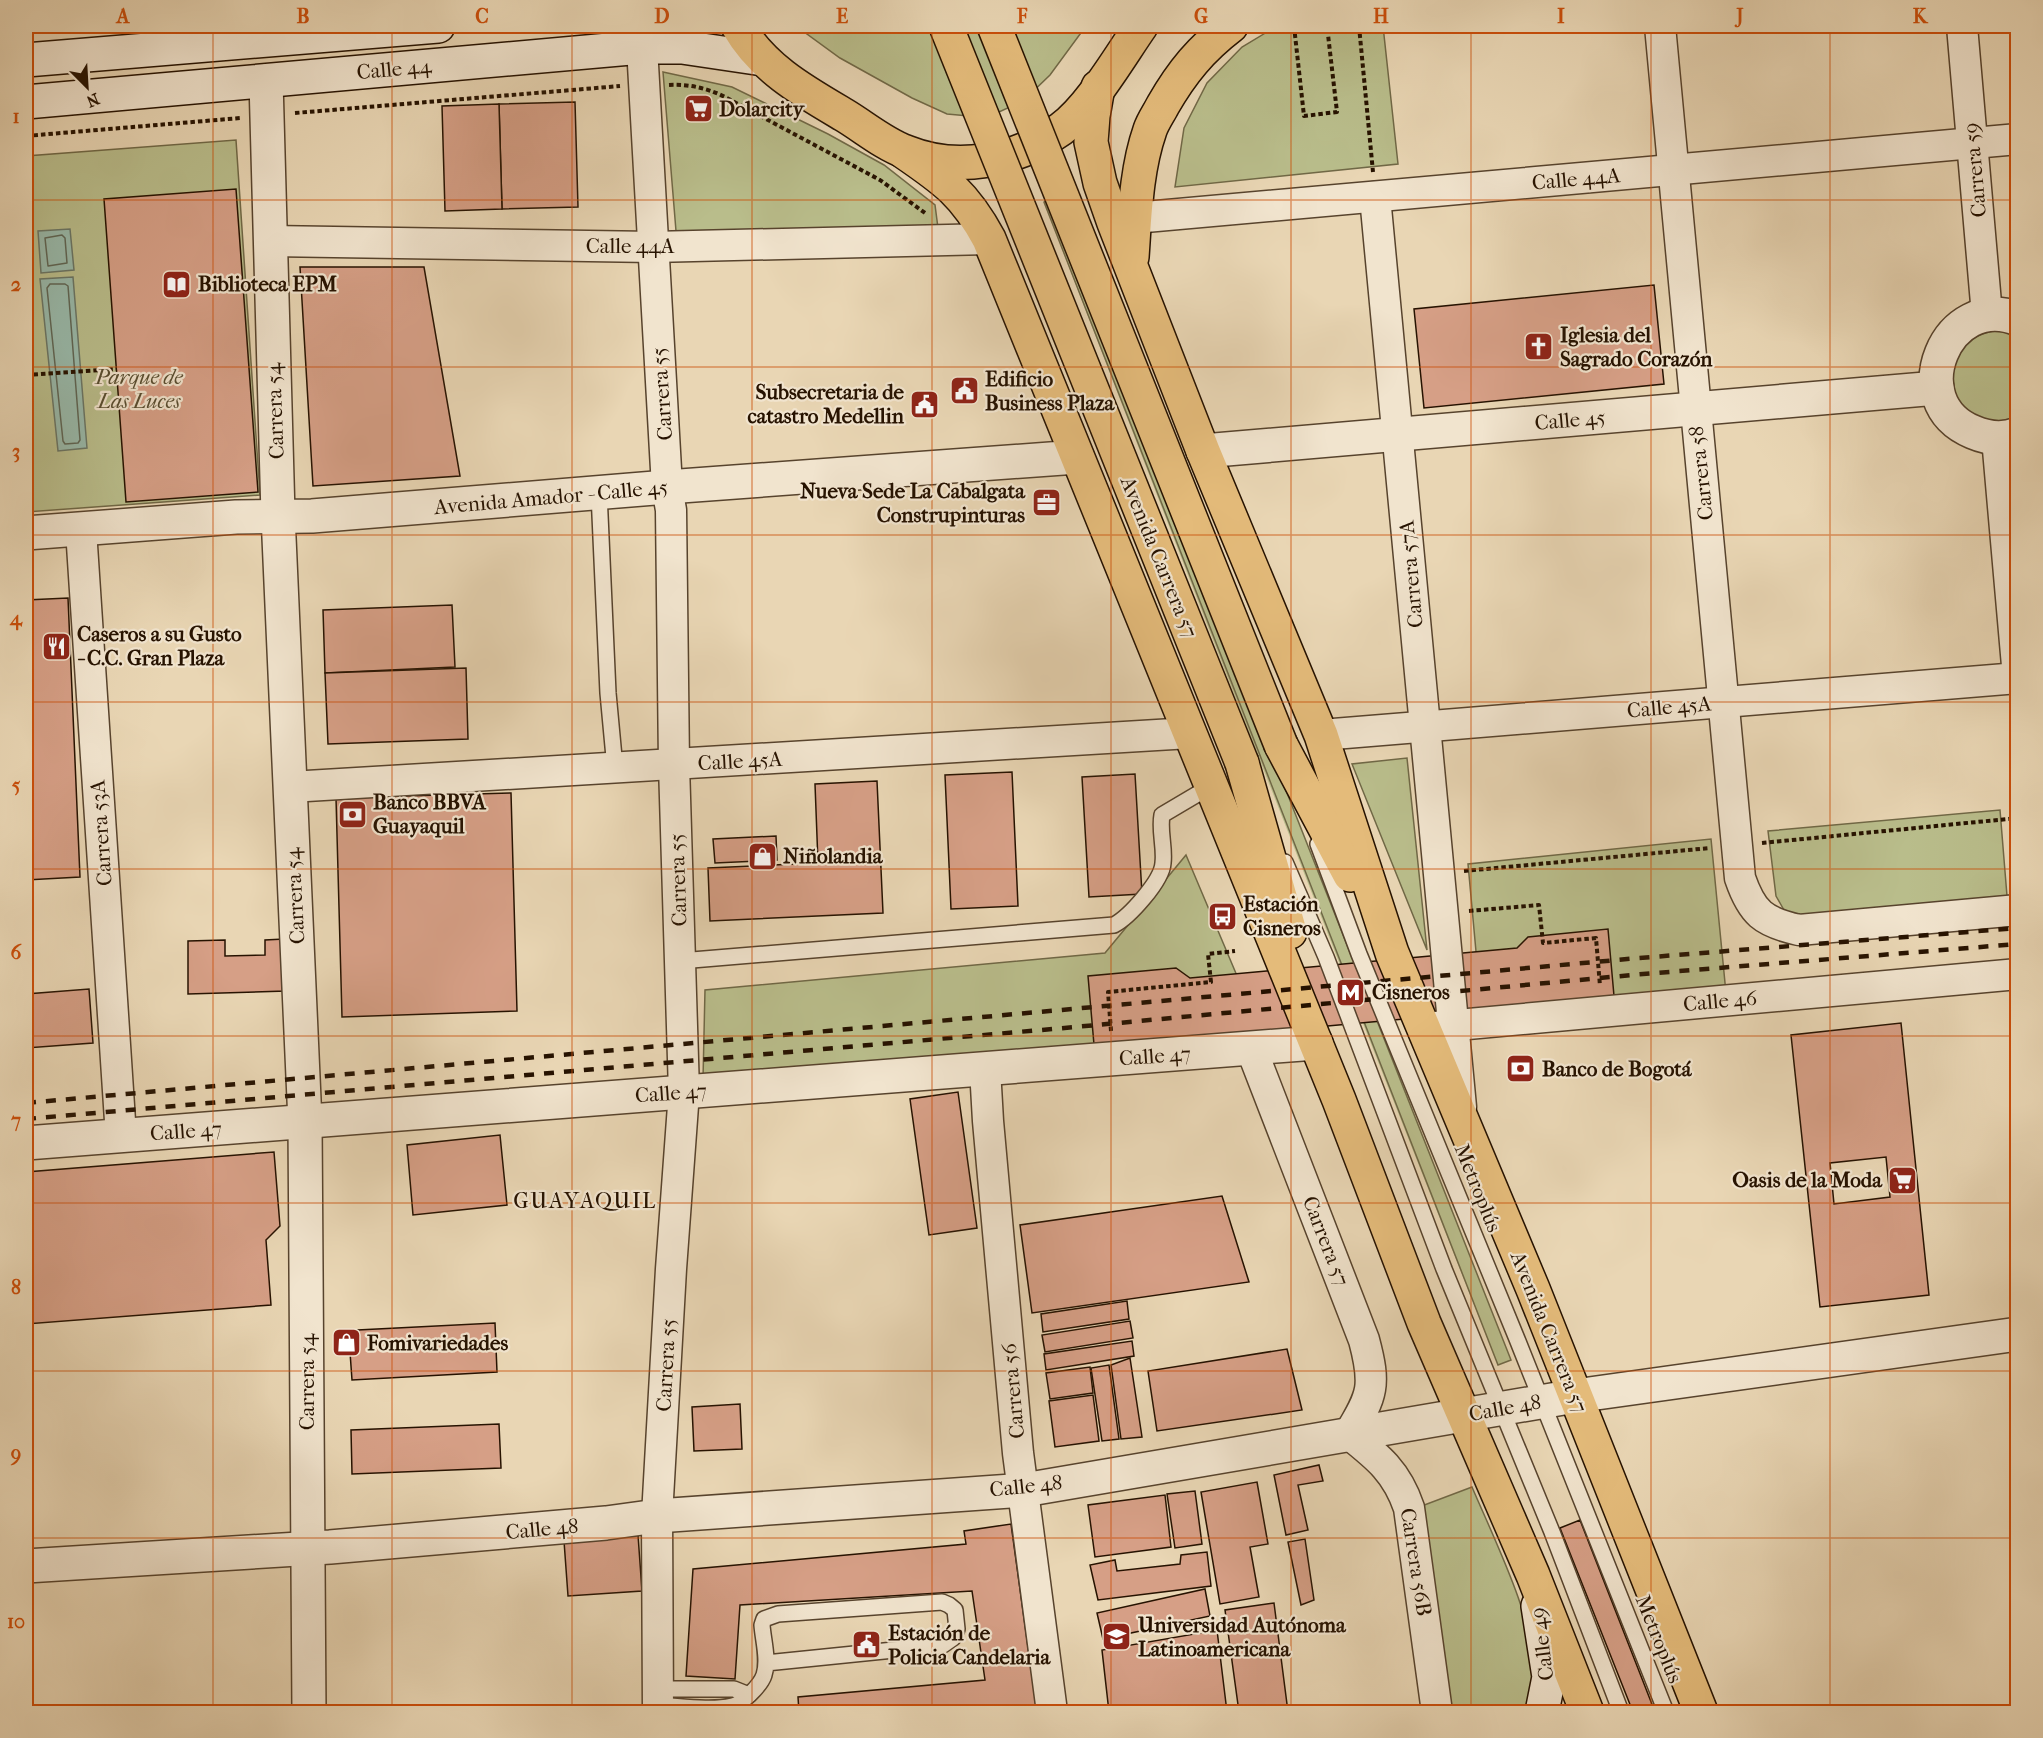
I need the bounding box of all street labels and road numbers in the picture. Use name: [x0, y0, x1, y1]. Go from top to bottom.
street label: Calle 44: [356, 54, 433, 84]
street label: Carrera 59: [1959, 122, 1991, 218]
street label: Calle 44A: [1531, 163, 1622, 195]
street label: Calle 44A: [586, 234, 675, 258]
street label: Carrera 55: [647, 347, 677, 441]
street label: Carrera 54: [261, 362, 289, 460]
street label: Calle 45: [1534, 405, 1606, 435]
street label: Carrera 58: [1684, 425, 1718, 521]
street label: Avenida Carrera 57: [1115, 472, 1202, 641]
street label: Avenida Amador - Calle 45: [432, 475, 669, 519]
street label: Carrera 57A: [1394, 519, 1428, 629]
street label: Calle 45A: [1626, 691, 1713, 723]
street label: Calle 45A: [697, 747, 783, 775]
street label: Carrera 53A: [85, 779, 117, 887]
street label: Carrera 55: [664, 833, 692, 927]
street label: Carrera 54: [280, 847, 310, 945]
street label: Calle 46: [1682, 986, 1759, 1016]
street label: Calle 47: [1118, 1042, 1192, 1070]
street label: Calle 47: [634, 1079, 708, 1107]
street label: Calle 47: [149, 1117, 223, 1145]
street label: Metroplús: [1449, 1140, 1507, 1236]
street label: Carrera 57: [1298, 1193, 1354, 1289]
street label: Avenida Carrera 57: [1505, 1247, 1592, 1416]
street label: Carrera 55: [652, 1318, 680, 1412]
street label: Carrera 54: [295, 1333, 319, 1430]
street label: Carrera 56: [997, 1342, 1029, 1440]
street label: Calle 48: [1467, 1390, 1543, 1426]
street label: Calle 48: [988, 1470, 1064, 1502]
street label: Carrera 56B: [1396, 1506, 1436, 1618]
street label: Calle 48: [505, 1514, 579, 1544]
street label: Metroplús: [1630, 1591, 1688, 1687]
street label: Calle 49: [1526, 1606, 1558, 1682]

